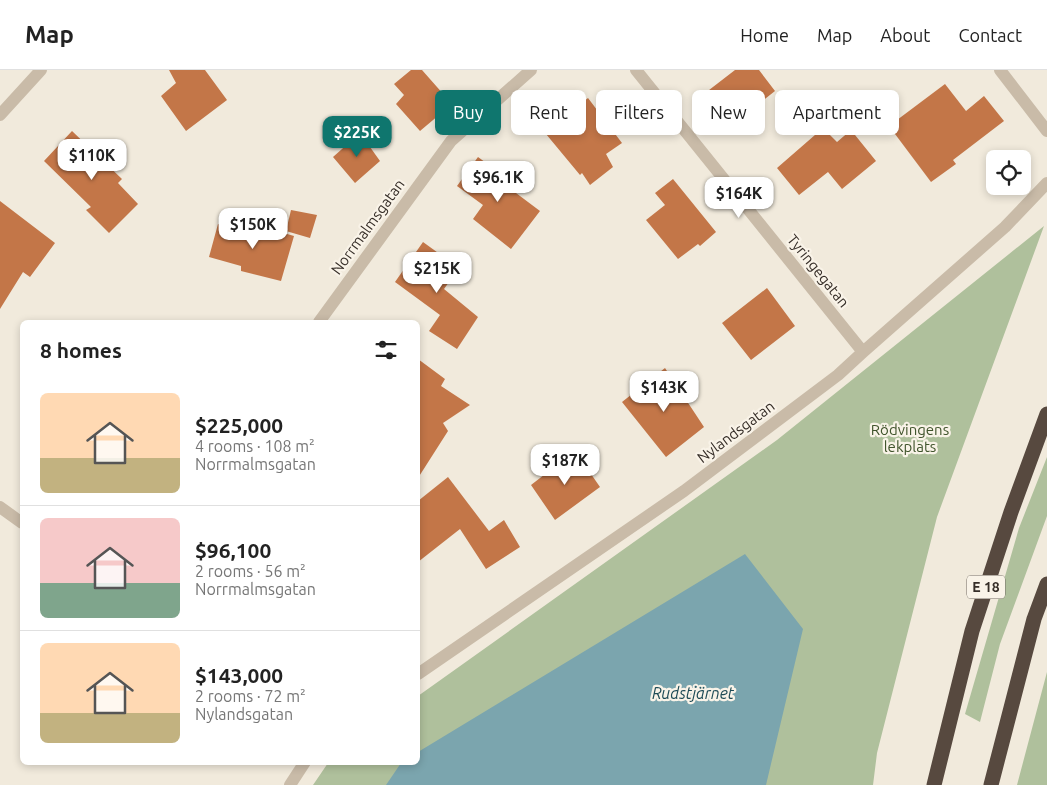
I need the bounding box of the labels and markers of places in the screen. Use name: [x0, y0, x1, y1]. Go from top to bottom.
pin: $225K: [322, 116, 392, 158]
pin: $110K: [57, 138, 127, 181]
pin: $96.1K: [457, 160, 539, 203]
pin: $164K: [704, 176, 774, 219]
pin: $150K: [218, 208, 288, 250]
pin: $215K: [402, 252, 472, 294]
pin: $143K: [629, 370, 699, 413]
pin: $187K: [530, 444, 600, 486]

